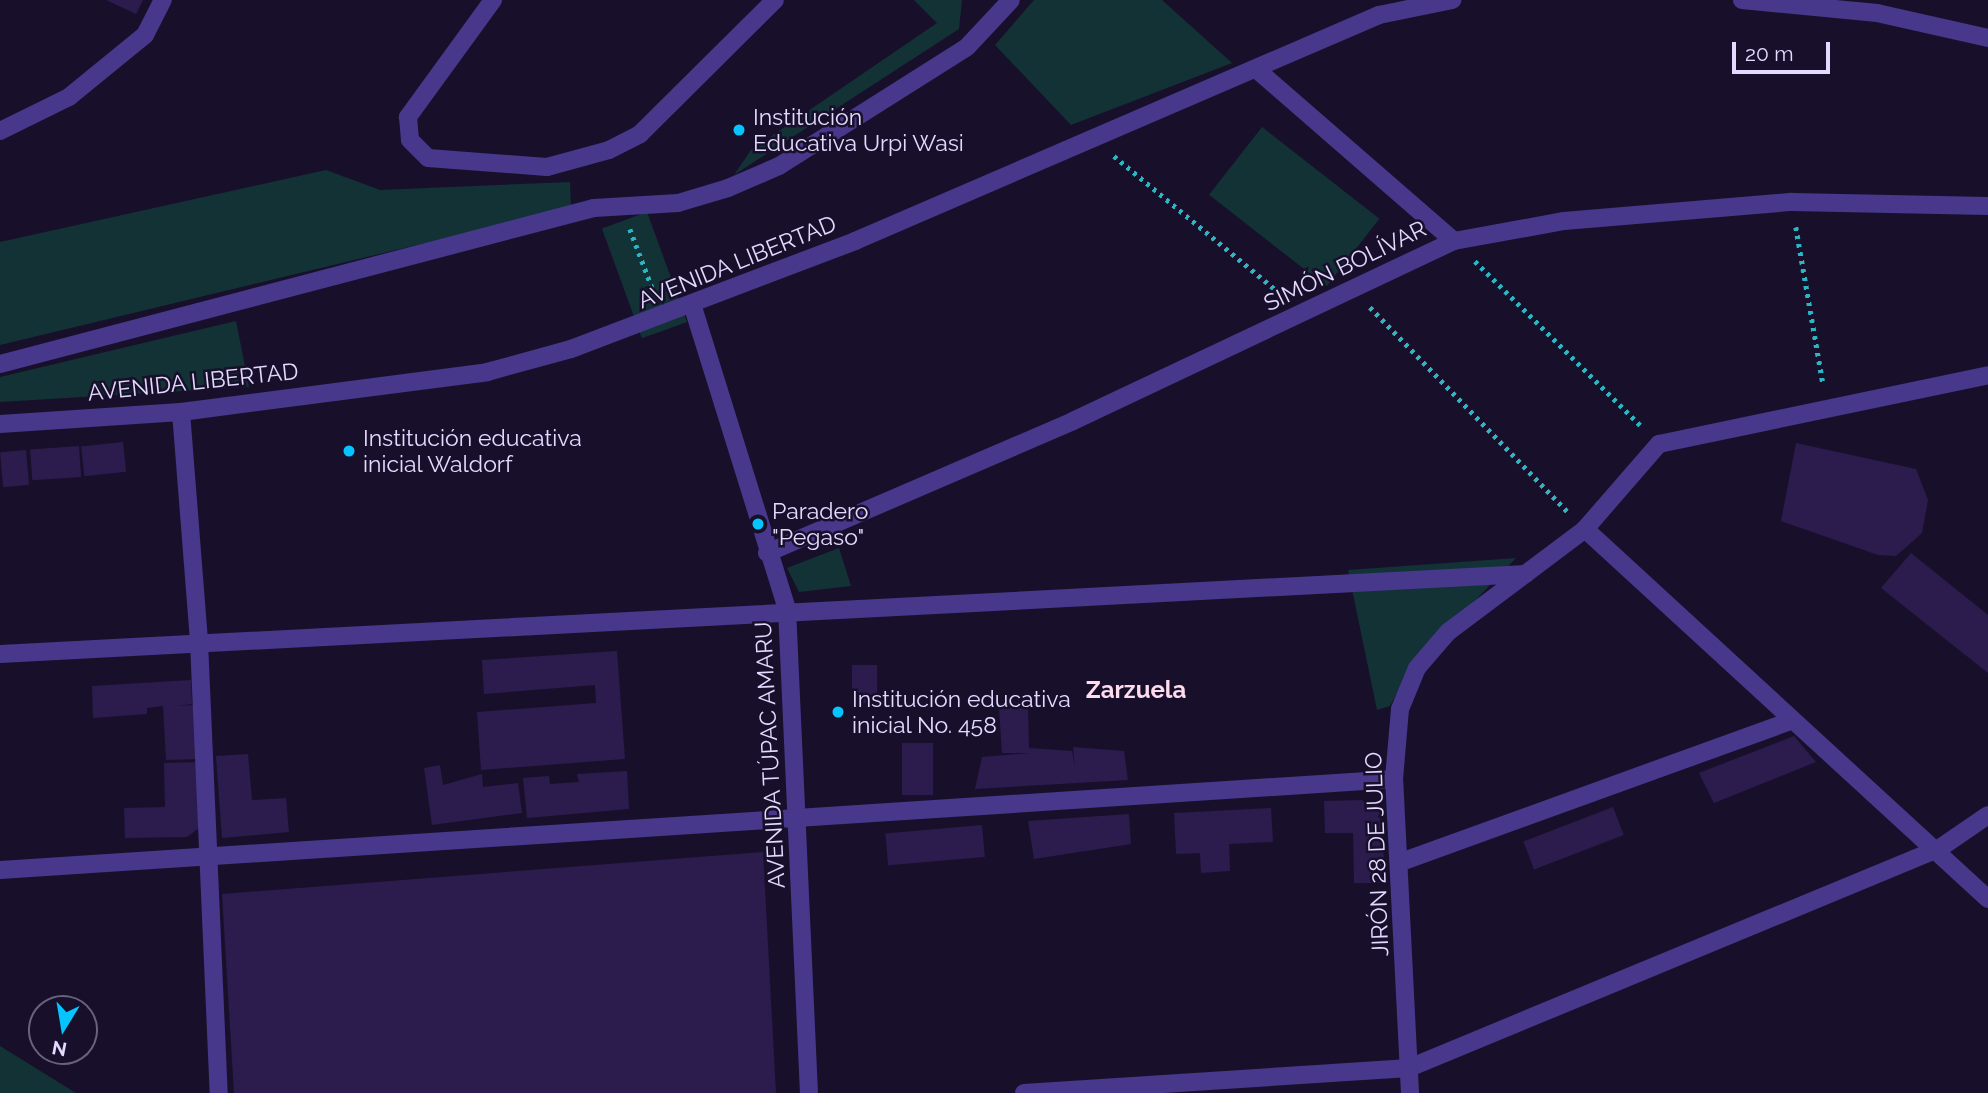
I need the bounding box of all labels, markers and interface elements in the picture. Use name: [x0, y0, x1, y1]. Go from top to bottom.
scale bar: [1736, 28, 1834, 72]
text: 20 m: [1745, 41, 1793, 66]
place label: Institución Educativa Urpi Wasi: [753, 103, 965, 157]
marker: Institución Educativa Urpi Wasi: [731, 122, 747, 138]
street label: AVENIDA LIBERTAD: [633, 209, 841, 315]
street label: SIMÓN BOLÍVAR: [1259, 215, 1431, 317]
street label: AVENIDA LIBERTAD: [86, 357, 300, 407]
place label: Institución educativa inicial Waldorf: [363, 424, 582, 478]
marker: Institución educativa inicial Waldorf: [341, 443, 357, 459]
place label: Paradero "Pegaso": [772, 497, 868, 551]
marker: Paradero "Pegaso": [750, 516, 766, 532]
street label: AVENIDA TÚPAC AMARU: [749, 620, 791, 890]
district label: Zarzuela: [1086, 676, 1186, 704]
place label: Institución educativa inicial No. 458: [852, 685, 1071, 739]
marker: Institución educativa inicial No. 458: [830, 704, 846, 720]
street label: JIRÓN 28 DE JULIO: [1360, 751, 1394, 957]
north arrow: [28, 995, 98, 1065]
text: N: [50, 1036, 69, 1061]

